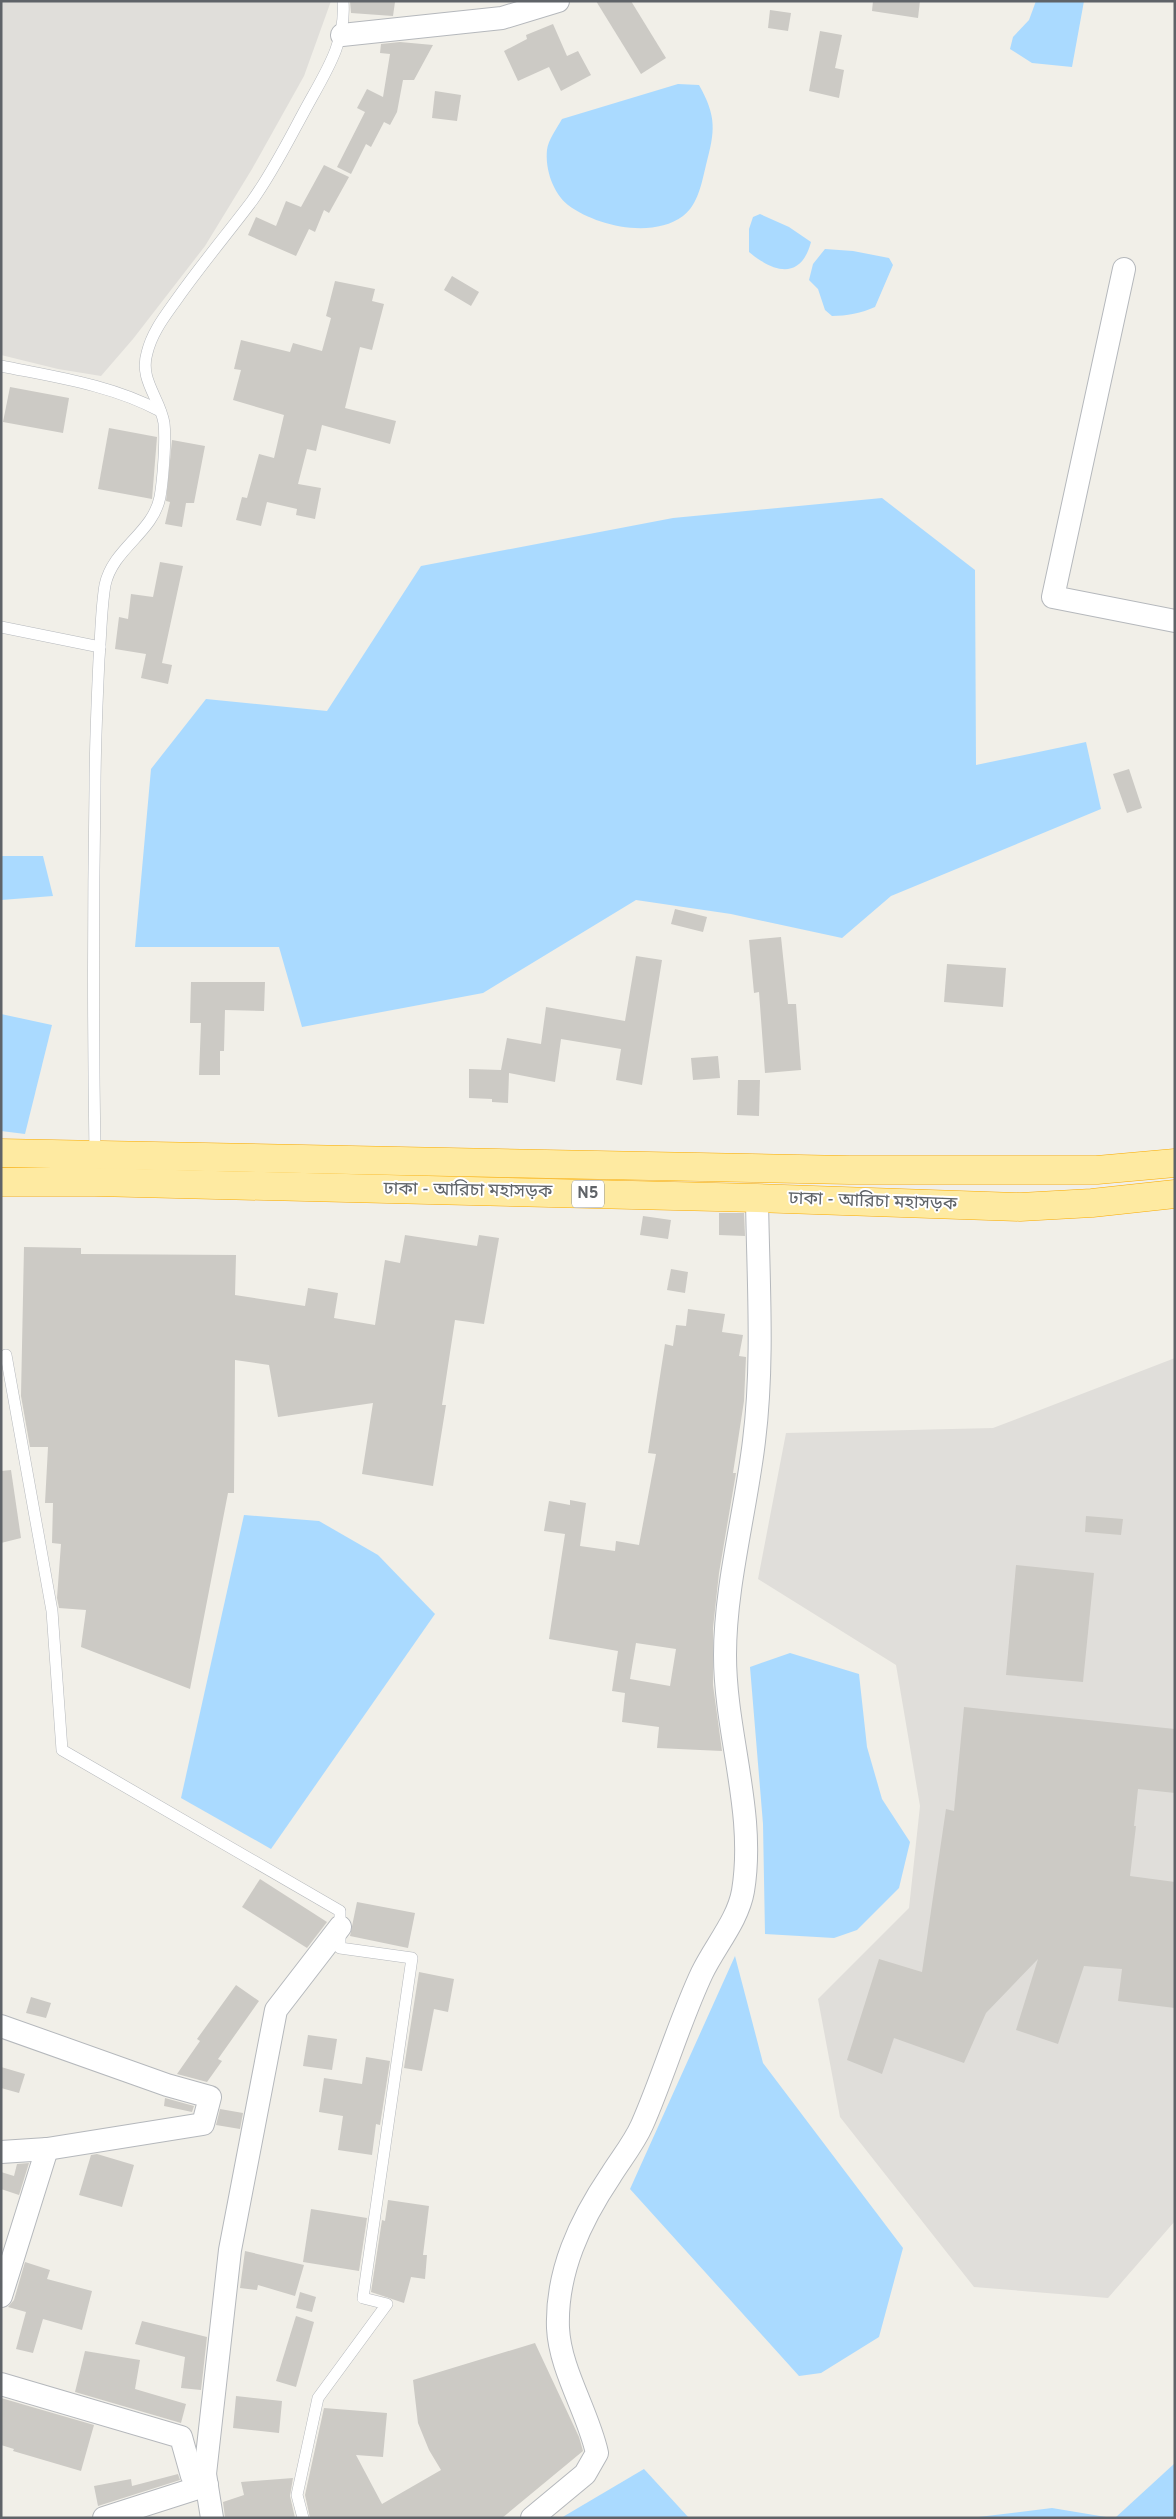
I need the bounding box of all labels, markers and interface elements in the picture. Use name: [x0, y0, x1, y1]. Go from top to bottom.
street label: ঢাকা - আরিচা মহাসড়ক: [382, 1178, 553, 1204]
road number: N5: [572, 1180, 604, 1208]
street label: ঢাকা - আরিচা মহাসড়ক: [787, 1188, 958, 1216]

